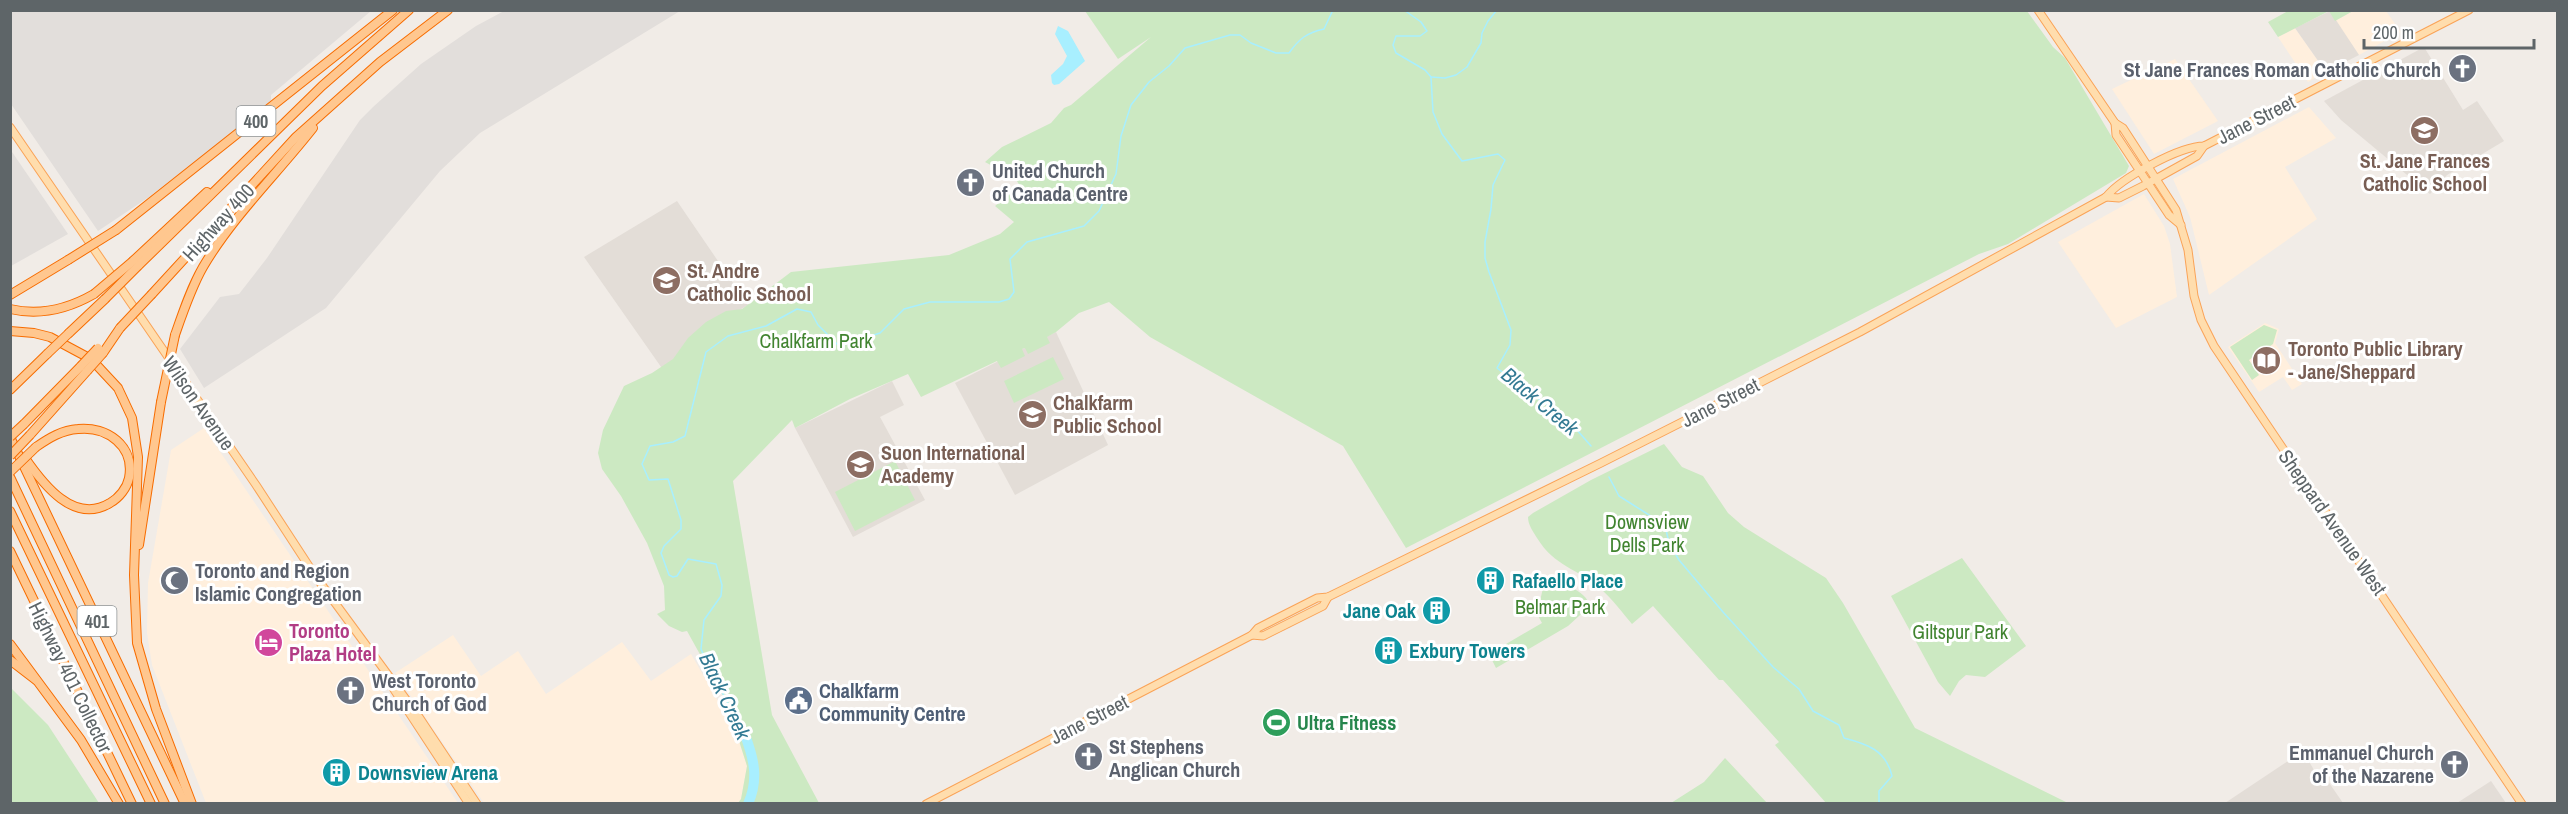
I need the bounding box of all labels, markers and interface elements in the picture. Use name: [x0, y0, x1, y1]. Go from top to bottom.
scale bar: [2364, 12, 2534, 50]
text: 200 m: [2373, 20, 2414, 45]
church icon: St Jane Frances Roman Catholic Church: [2446, 53, 2478, 85]
place label: St Jane Frances Roman Catholic Church: [2124, 56, 2441, 83]
street label: Jane Street: [2212, 88, 2300, 150]
road number: 400: [236, 106, 276, 136]
school or university icon: St. Jane Frances Catholic School: [2409, 114, 2441, 146]
place label: St. Jane Frances Catholic School: [2360, 147, 2490, 197]
place label: United Church of Canada Centre: [992, 157, 1128, 207]
church icon: United Church of Canada Centre: [955, 166, 987, 198]
street label: Highway 400: [176, 177, 260, 267]
place label: St. Andre Catholic School: [687, 257, 811, 307]
school or university icon: St. Andre Catholic School: [650, 265, 682, 297]
park label: Chalkfarm Park: [760, 327, 873, 354]
place label: Toronto Public Library - Jane/Sheppard: [2288, 335, 2464, 385]
library icon: Toronto Public Library - Jane/Sheppard: [2251, 344, 2283, 376]
street label: Wilson Avenue: [157, 351, 241, 455]
water label: Black Creek: [1495, 360, 1586, 443]
street label: Jane Street: [1676, 371, 1764, 433]
place label: Chalkfarm Public School: [1053, 389, 1161, 439]
school or university icon: Chalkfarm Public School: [1016, 398, 1048, 430]
place label: Suon International Academy: [881, 439, 1025, 489]
street label: Sheppard Avenue West: [2273, 444, 2394, 600]
school or university icon: Suon International Academy: [844, 448, 876, 480]
park label: Downsview Dells Park: [1605, 508, 1689, 558]
place label: Toronto and Region Islamic Congregation: [195, 557, 362, 607]
building icon: Rafaello Place: [1475, 564, 1507, 596]
mosque icon: Toronto and Region Islamic Congregation: [158, 565, 190, 597]
place label: Rafaello Place: [1512, 567, 1623, 594]
park label: Belmar Park: [1515, 593, 1606, 620]
building icon: Jane Oak: [1421, 594, 1453, 626]
street label: Highway 401 Collector: [23, 597, 120, 758]
place label: Jane Oak: [1343, 597, 1417, 624]
road number: 401: [78, 606, 116, 636]
place label: Toronto Plaza Hotel: [289, 617, 377, 667]
park label: Giltspur Park: [1912, 618, 2009, 645]
hotel icon: Toronto Plaza Hotel: [252, 626, 284, 658]
building icon: Exbury Towers: [1372, 634, 1404, 666]
place label: Exbury Towers: [1409, 637, 1525, 664]
water label: Black Creek: [692, 648, 758, 745]
place label: West Toronto Church of God: [372, 667, 487, 717]
church icon: West Toronto Church of God: [335, 675, 367, 707]
place label: Chalkfarm Community Centre: [819, 677, 966, 727]
public building icon: Chalkfarm Community Centre: [782, 685, 814, 717]
street label: Jane Street: [1045, 688, 1133, 750]
sports icon: Ultra Fitness: [1260, 706, 1292, 738]
place label: Ultra Fitness: [1297, 709, 1396, 736]
place label: St Stephens Anglican Church: [1109, 733, 1240, 783]
place label: Emmanuel Church of the Nazarene: [2289, 739, 2434, 789]
church icon: St Stephens Anglican Church: [1072, 741, 1104, 773]
church icon: Emmanuel Church of the Nazarene: [2439, 748, 2471, 780]
building icon: Downsview Arena: [321, 756, 353, 788]
place label: Downsview Arena: [358, 759, 498, 786]

